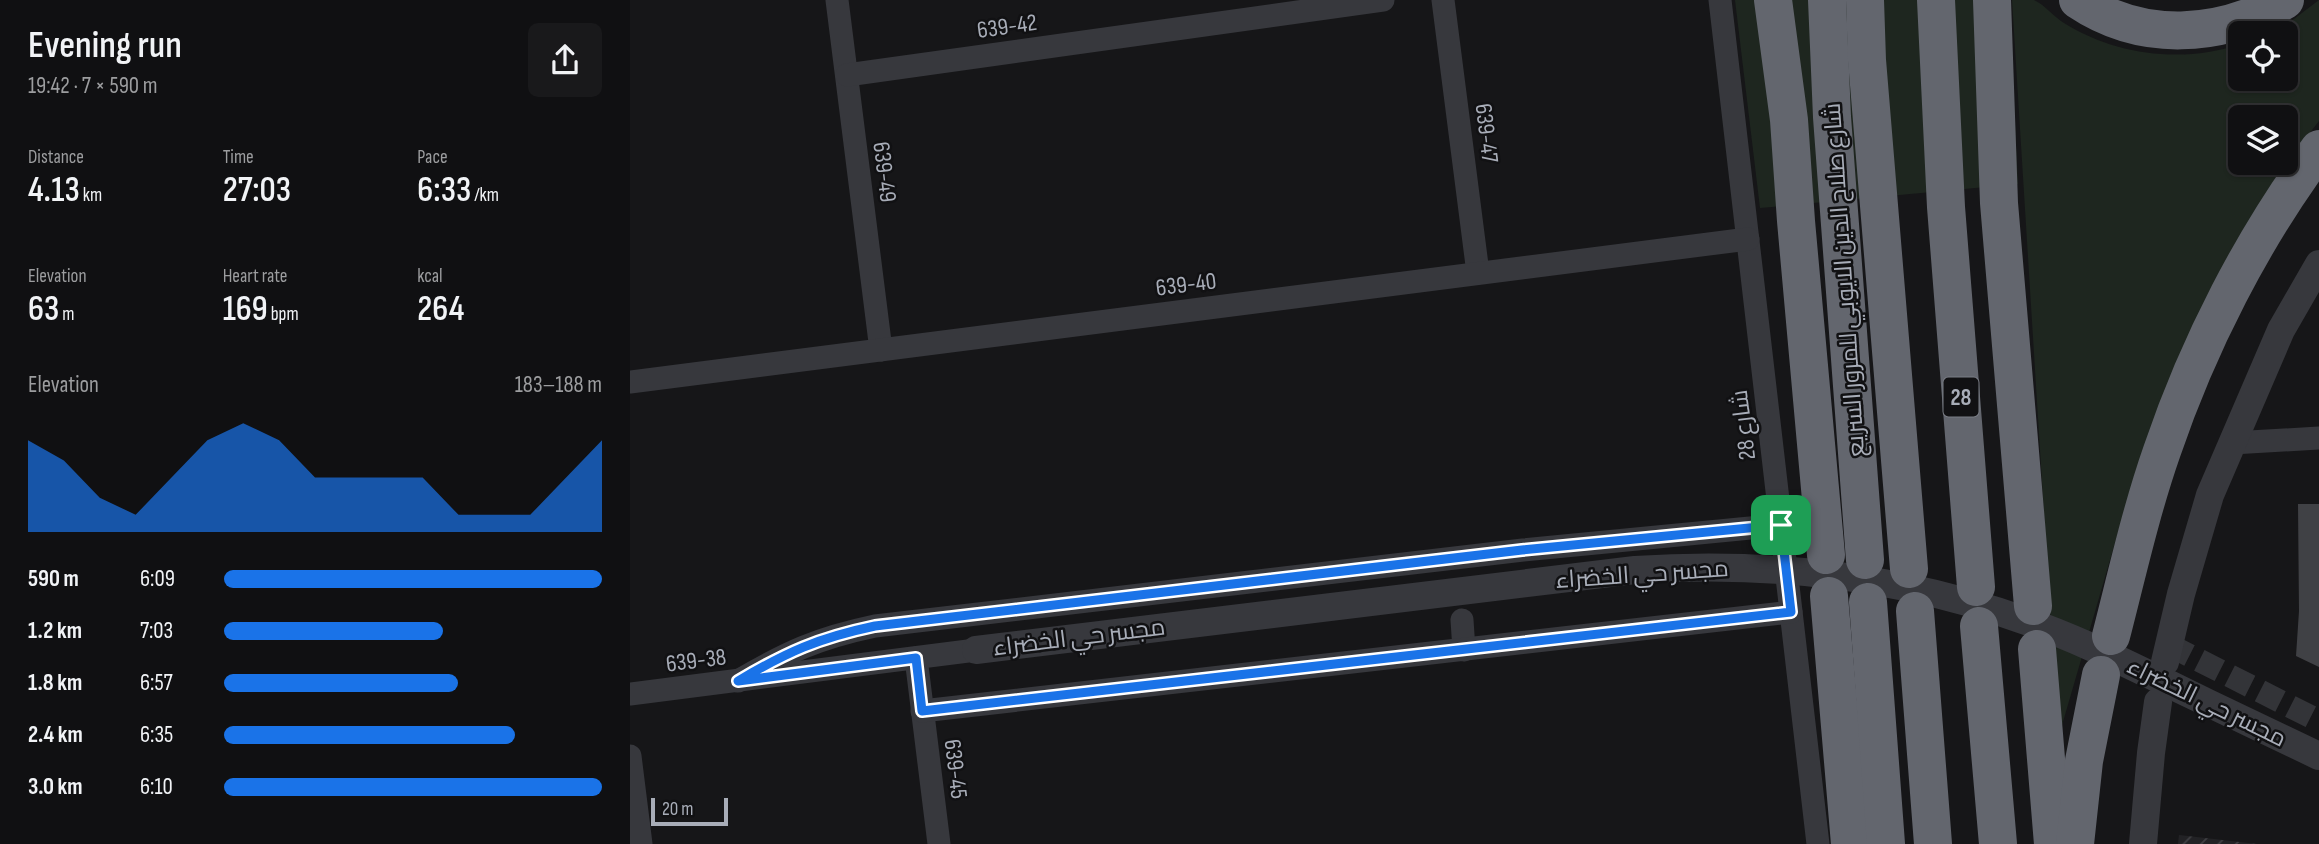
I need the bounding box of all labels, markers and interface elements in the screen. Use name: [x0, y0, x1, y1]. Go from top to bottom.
street label: 639-42: [975, 8, 1039, 45]
map controls: [2228, 21, 2298, 175]
button: locate: [2228, 21, 2298, 91]
text: Evening run: [28, 23, 182, 68]
button: share: [528, 23, 602, 97]
text: 19:42 · 7 × 590 m: [28, 72, 158, 100]
street label: 639-47: [1468, 102, 1505, 165]
street label: شارع صلاح الدين الايوبي للمرور السريع: [1818, 102, 1875, 458]
button: layers: [2228, 105, 2298, 175]
street label: 639-49: [866, 140, 903, 204]
text: Distance: [28, 146, 84, 169]
text: Time: [223, 146, 254, 169]
text: Pace: [417, 146, 448, 169]
text: 4.13: [28, 169, 80, 212]
text: 27:03: [223, 169, 291, 212]
text: 6:33: [417, 169, 471, 212]
text: km: [80, 184, 102, 207]
text: /km: [471, 184, 499, 207]
text: Elevation: [28, 265, 87, 288]
text: Heart rate: [223, 265, 288, 288]
text: kcal: [417, 265, 442, 288]
street label: 639-40: [1154, 266, 1218, 303]
text: 63: [28, 288, 59, 331]
text: 169: [223, 288, 268, 331]
text: 264: [417, 288, 464, 331]
text: m: [59, 303, 75, 326]
text: bpm: [268, 303, 299, 326]
text: Elevation: [28, 371, 99, 399]
text: 183–188 m: [515, 371, 602, 399]
road number: 28: [1944, 378, 1978, 416]
street label: شارع 28: [1725, 388, 1763, 462]
pin: [1751, 495, 1811, 555]
icon: arrive: [1762, 506, 1800, 544]
street label: مجسر حي الخضراء: [1555, 554, 1730, 599]
text: 590 m: [28, 565, 79, 593]
text: 6:09: [140, 565, 175, 593]
street label: مجسر حي الخضراء: [991, 613, 1167, 666]
text: 1.2 km: [28, 617, 82, 645]
text: 7:03: [140, 617, 173, 645]
street label: 639-38: [664, 642, 728, 679]
street label: مجسر حي الخضراء: [2121, 651, 2291, 757]
text: 1.8 km: [28, 669, 82, 697]
text: 6:57: [140, 669, 173, 697]
text: 2.4 km: [28, 721, 83, 749]
text: 6:35: [140, 721, 173, 749]
street label: 639-45: [937, 738, 974, 800]
text: 3.0 km: [28, 773, 83, 801]
text: 6:10: [140, 773, 173, 801]
scale bar: [651, 795, 728, 827]
text: 20 m: [662, 798, 694, 821]

